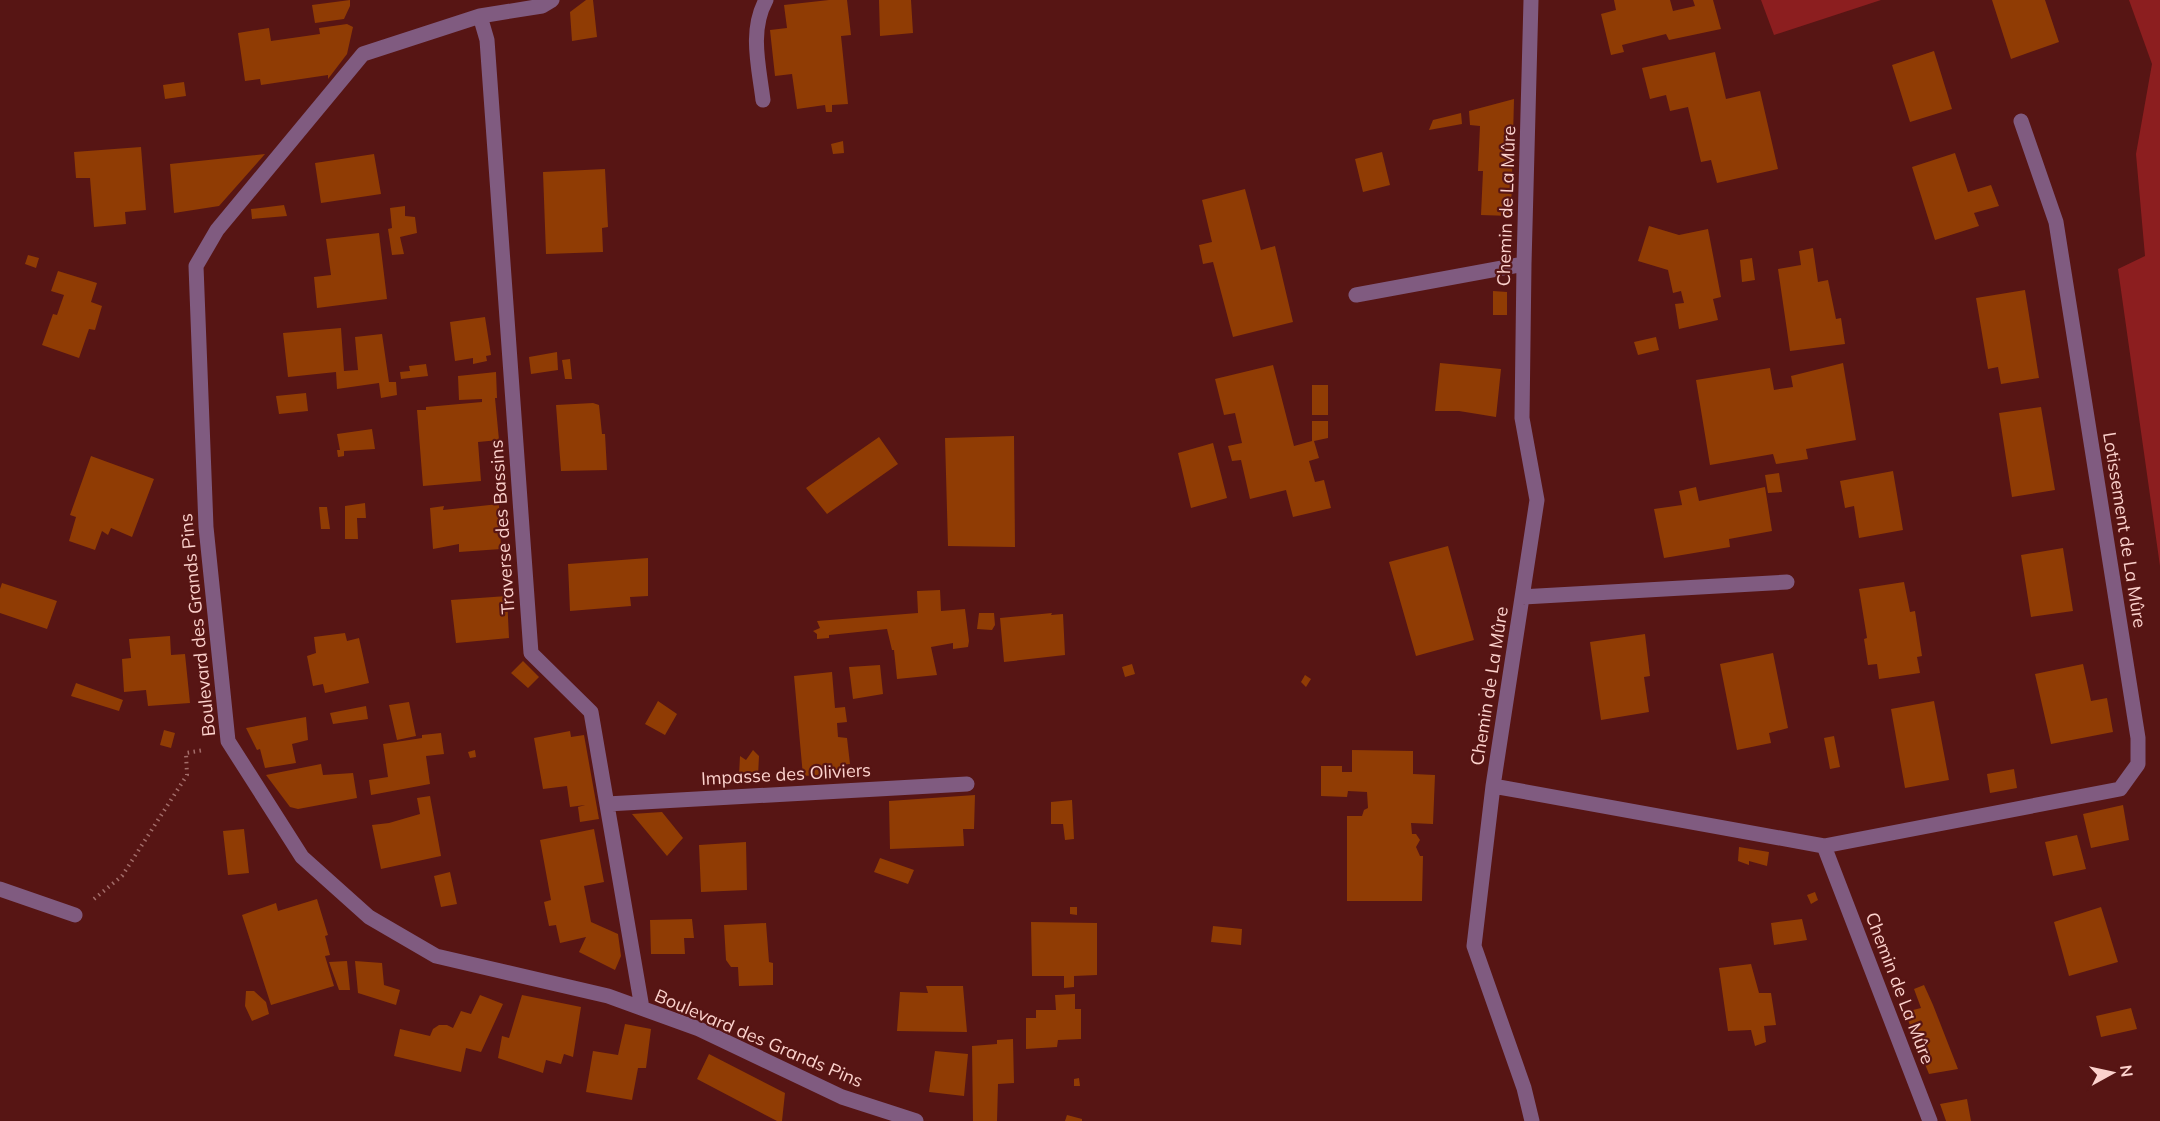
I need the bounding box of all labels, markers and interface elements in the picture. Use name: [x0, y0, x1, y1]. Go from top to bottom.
street label: Chemin de La Mûre: [1492, 125, 1520, 287]
street label: Lotissement de La Mûre: [2098, 430, 2152, 630]
street label: Traverse des Bassins: [484, 439, 520, 615]
street label: Boulevard des Grands Pins: [174, 512, 220, 738]
street label: Chemin de La Mûre: [1465, 605, 1513, 767]
street label: Impasse des Oliviers: [700, 758, 872, 790]
street label: Chemin de La Mûre: [1860, 909, 1940, 1067]
street label: Boulevard des Grands Pins: [651, 984, 867, 1092]
north arrow: [2082, 1043, 2142, 1103]
text: N: [2116, 1064, 2138, 1078]

